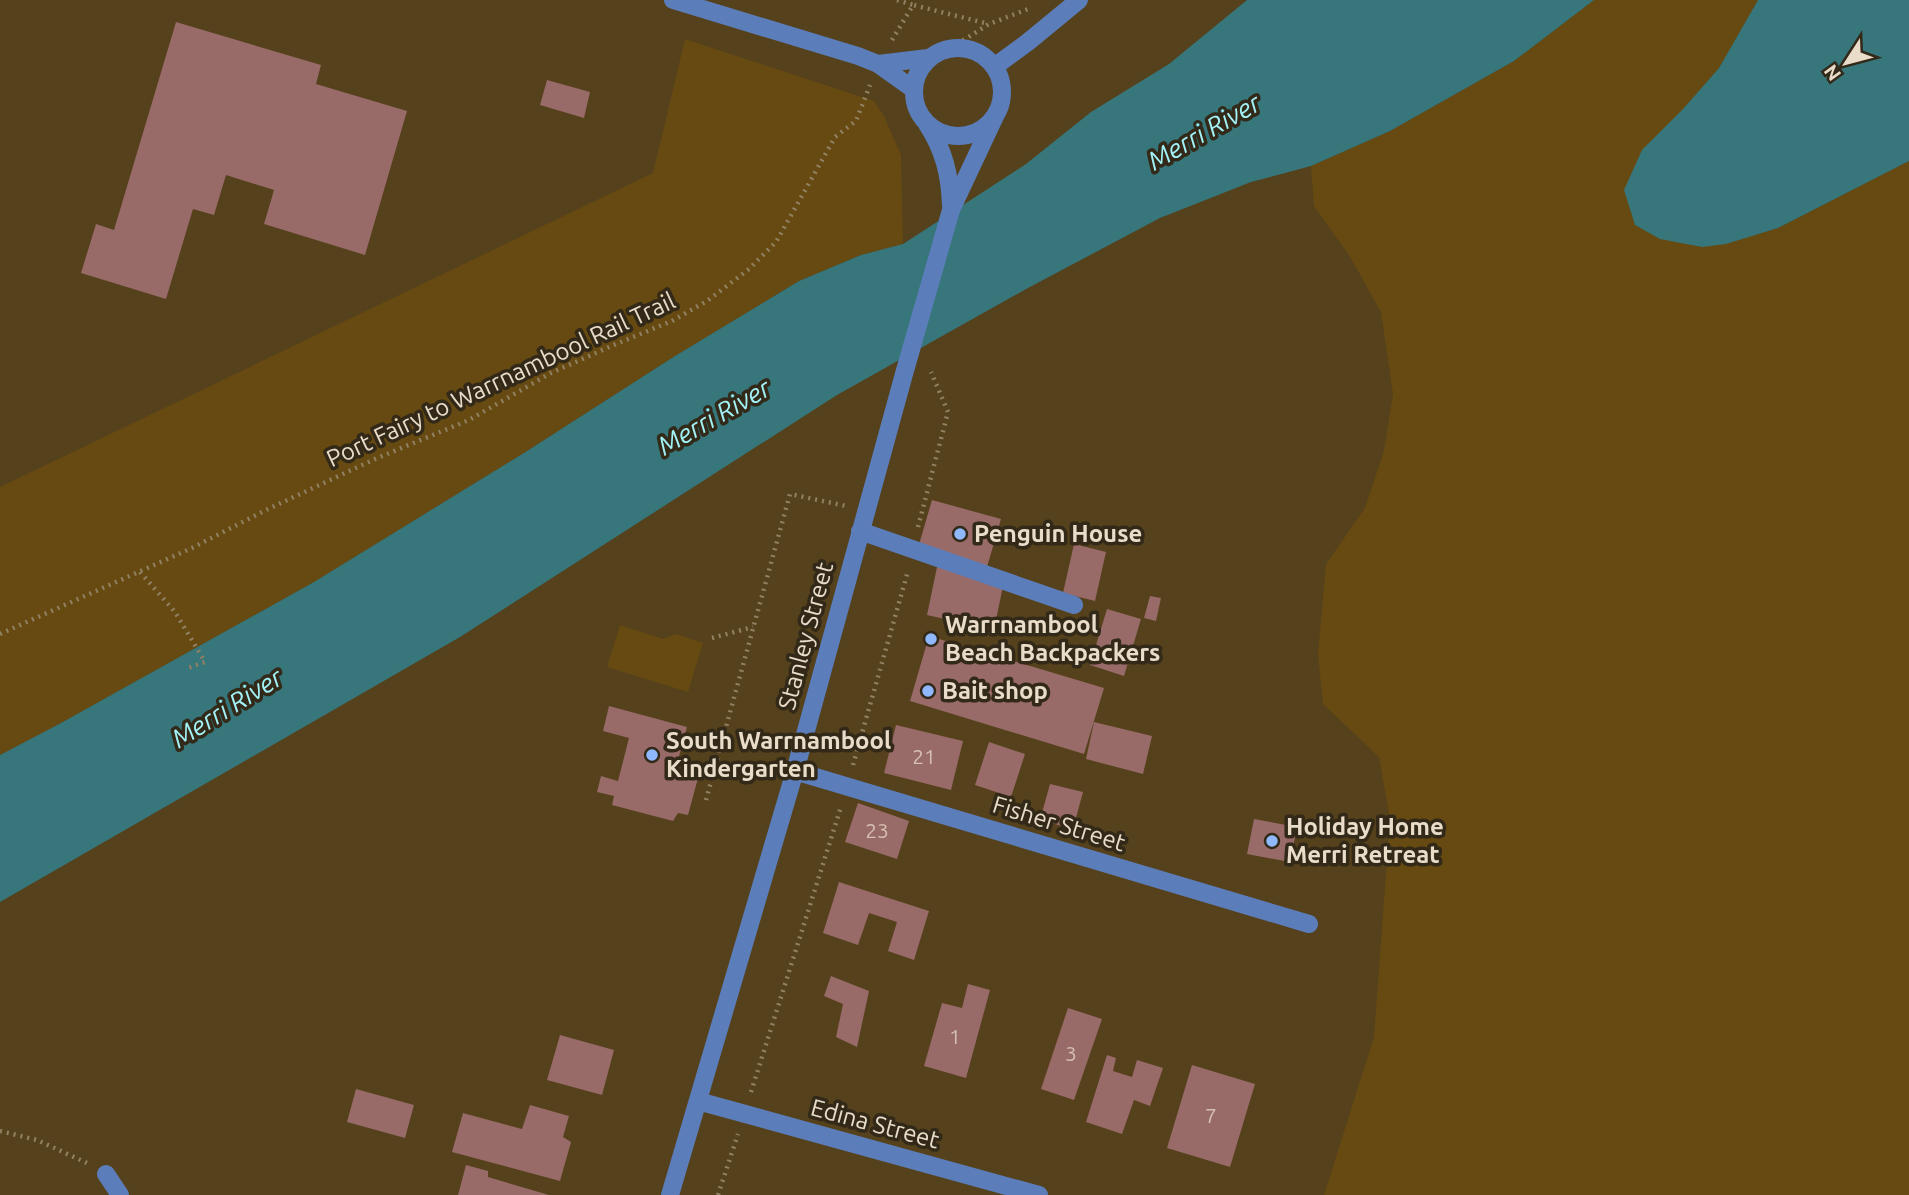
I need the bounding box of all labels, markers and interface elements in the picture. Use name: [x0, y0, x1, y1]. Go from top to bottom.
north arrow: [1811, 28, 1881, 98]
text: N: [1819, 61, 1845, 85]
water label: Merri River: [1142, 87, 1266, 175]
street label: Port Fairy to Warrnambool Rail Trail: [322, 287, 679, 472]
water label: Merri River: [652, 372, 776, 460]
place label: Penguin House: [974, 520, 1142, 547]
marker: Penguin House: [952, 526, 968, 542]
street label: Stanley Street: [773, 559, 838, 713]
place label: Warrnambool Beach Backpackers: [945, 611, 1160, 666]
marker: Warrnambool Beach Backpackers: [923, 631, 939, 647]
water label: Merri River: [166, 662, 288, 753]
place label: Bait shop: [942, 677, 1048, 704]
marker: Bait shop: [920, 683, 936, 699]
place label: South Warrnambool Kindergarten: [666, 727, 891, 782]
house number: 21: [912, 744, 936, 768]
marker: South Warrnambool Kindergarten: [644, 747, 660, 763]
street label: Fisher Street: [989, 791, 1129, 857]
place label: Holiday Home Merri Retreat: [1286, 813, 1444, 868]
house number: 23: [865, 818, 889, 842]
marker: Holiday Home Merri Retreat: [1264, 833, 1280, 849]
house number: 1: [949, 1024, 961, 1048]
house number: 3: [1065, 1041, 1077, 1065]
street label: Edina Street: [808, 1093, 943, 1154]
house number: 7: [1205, 1103, 1217, 1127]

